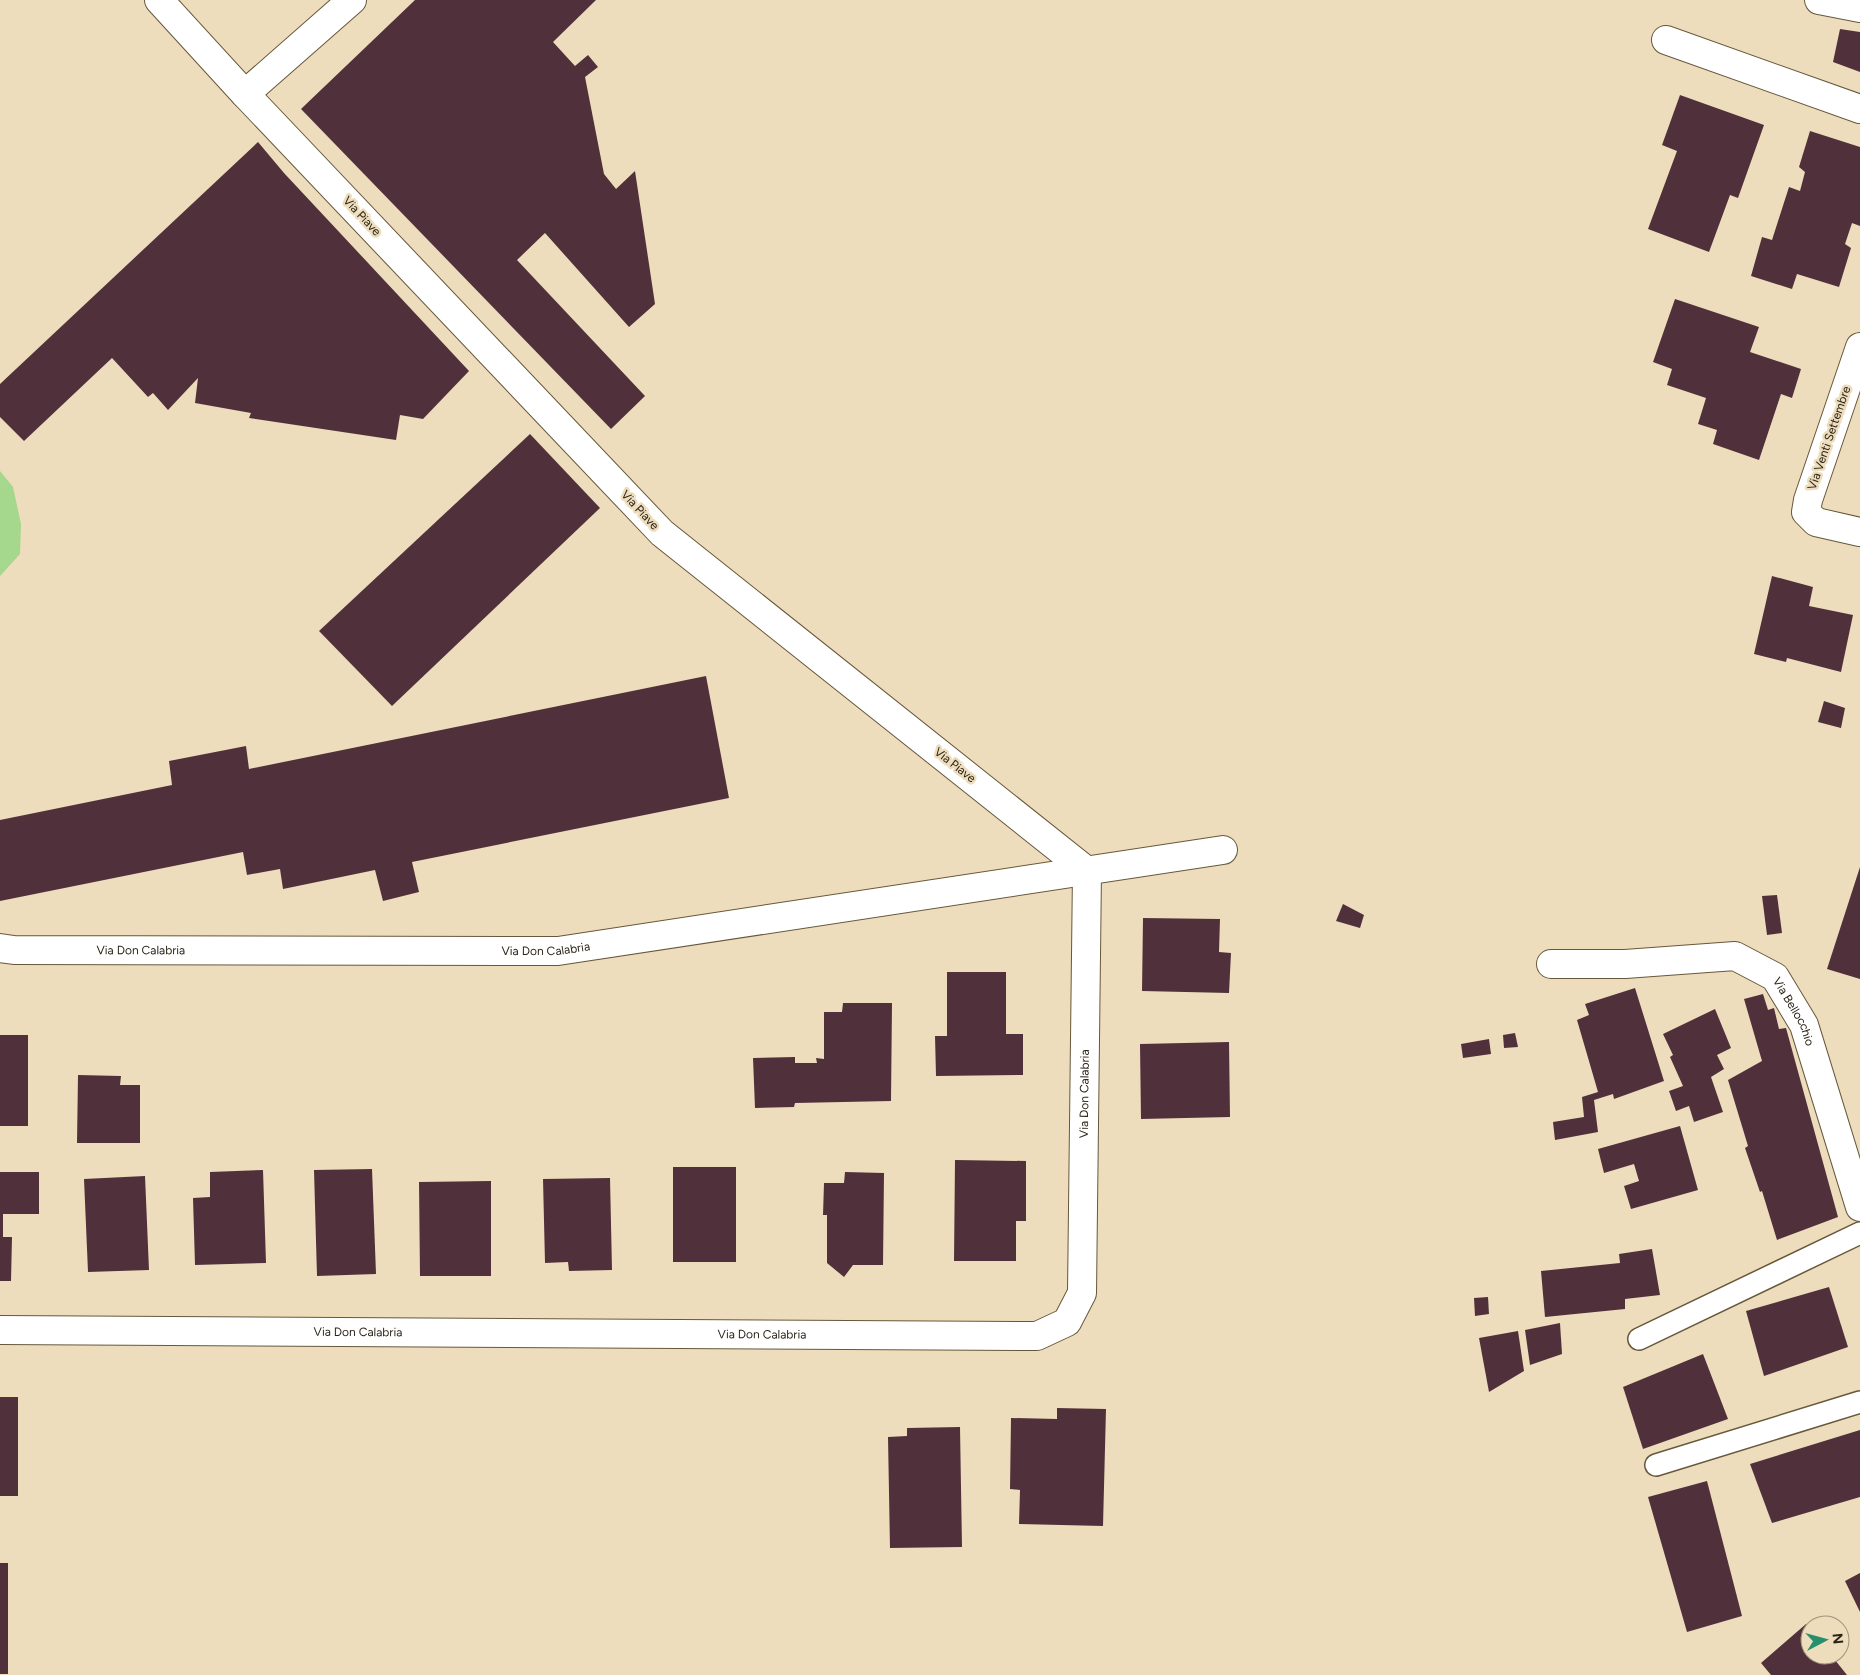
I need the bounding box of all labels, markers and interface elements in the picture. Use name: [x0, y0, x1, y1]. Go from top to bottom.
street label: Via Piave: [340, 193, 384, 239]
street label: Via Venti Settembre: [1805, 384, 1853, 492]
street label: Via Piave: [618, 487, 662, 533]
street label: Via Piave: [932, 745, 979, 786]
street label: Via Don Calabria: [501, 939, 591, 958]
street label: Via Don Calabria: [96, 943, 185, 957]
street label: Via Bellocchio: [1770, 975, 1817, 1048]
street label: Via Don Calabria: [1077, 1049, 1092, 1138]
street label: Via Don Calabria: [314, 1325, 402, 1339]
street label: Via Don Calabria: [718, 1327, 806, 1342]
north arrow: [1800, 1615, 1850, 1665]
text: N: [1828, 1632, 1846, 1645]

